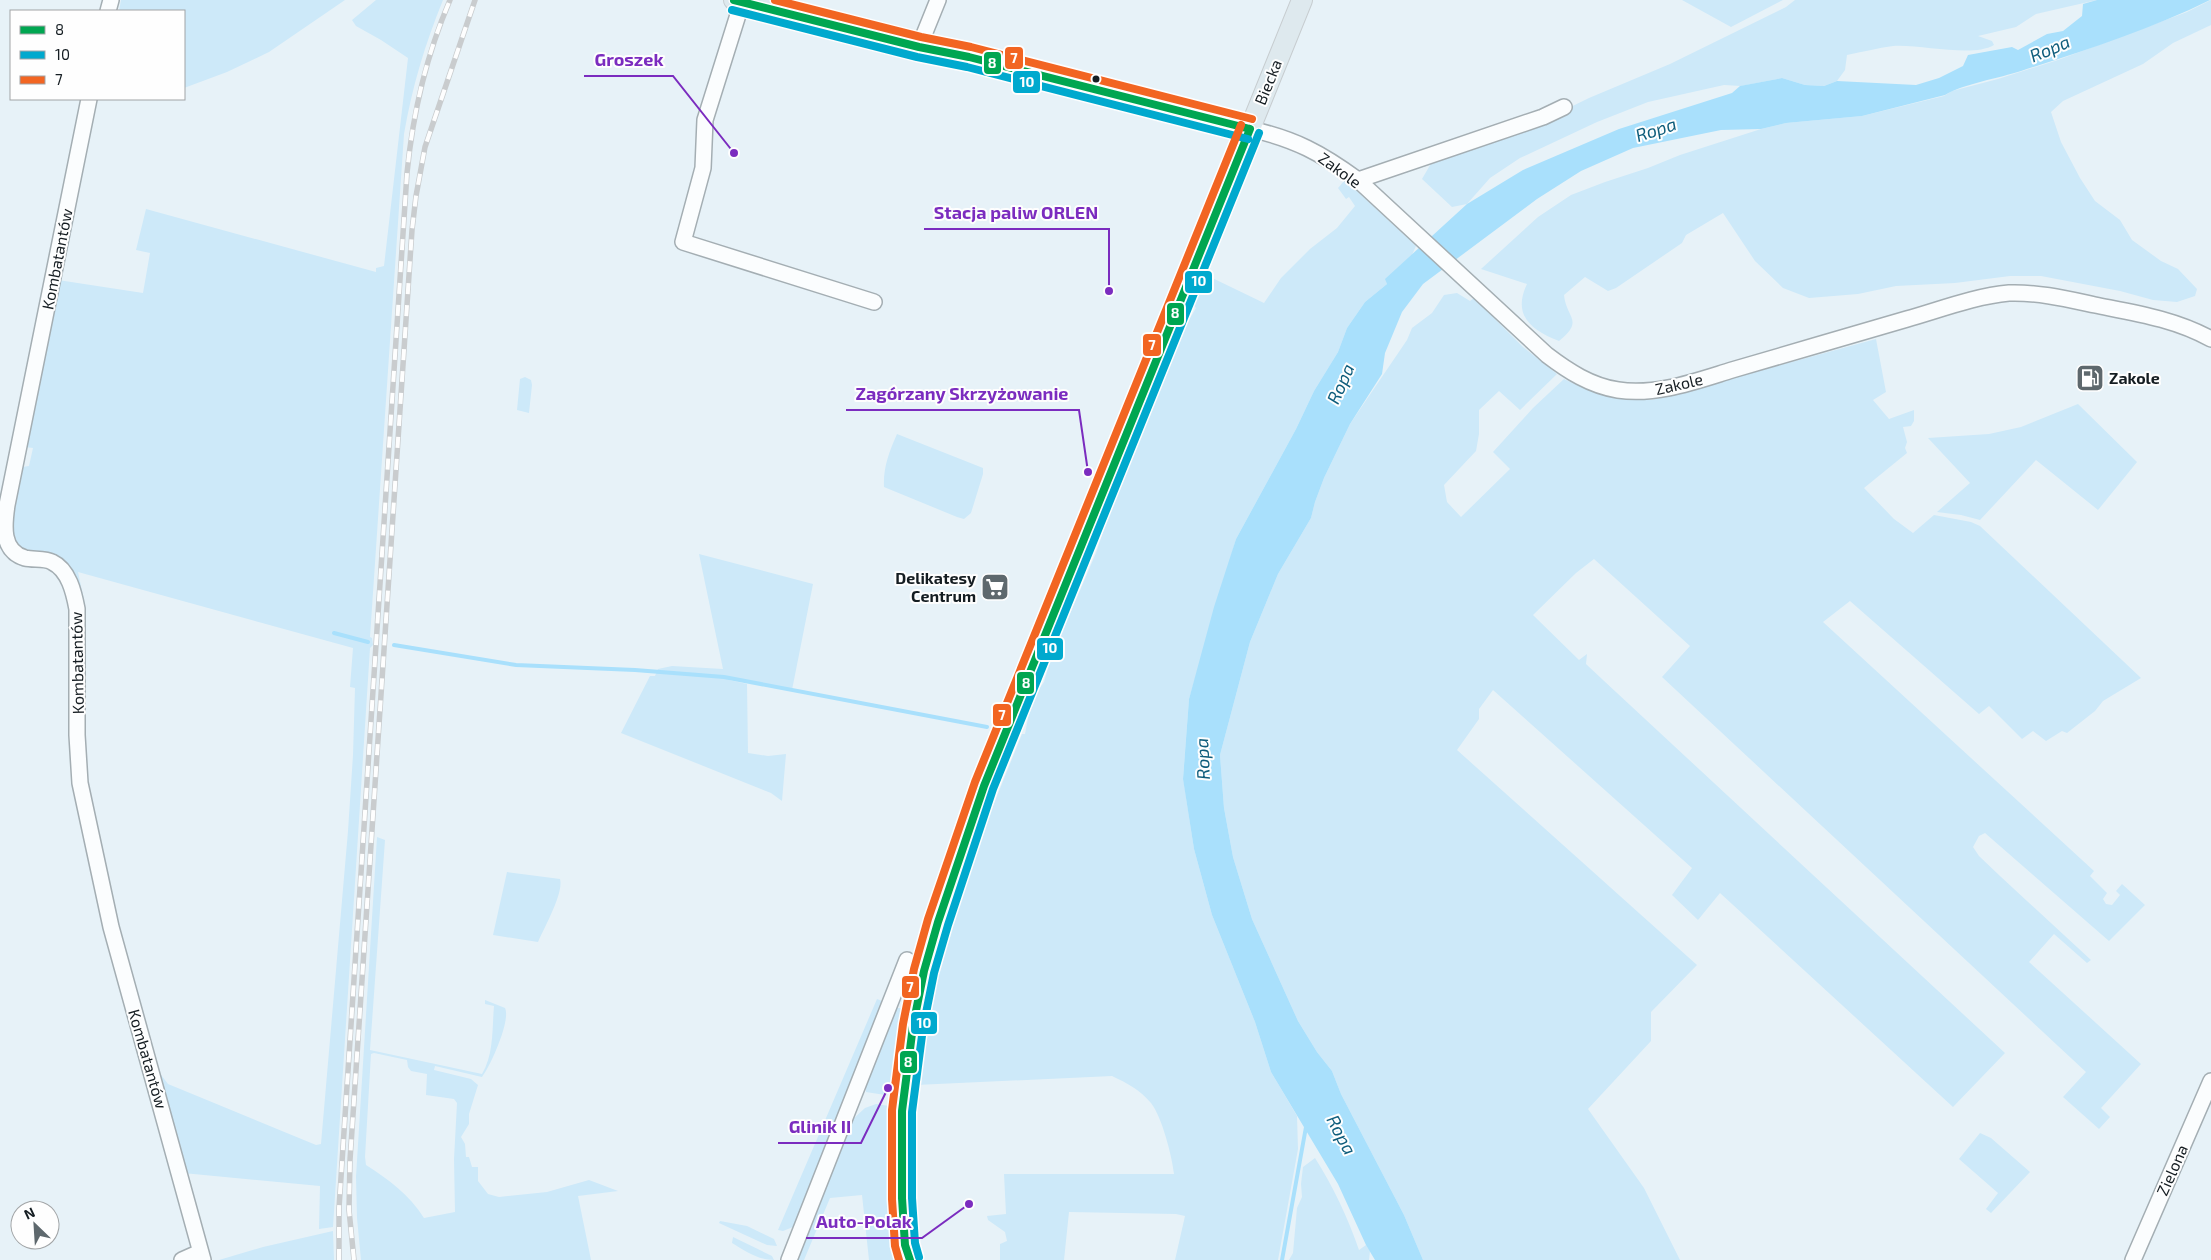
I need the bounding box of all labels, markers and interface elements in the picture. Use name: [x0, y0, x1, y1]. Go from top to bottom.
legend: [10, 10, 185, 100]
text: 8: [55, 20, 64, 38]
water label: Ropa: [2026, 30, 2073, 66]
callout: Groszek: [584, 43, 673, 76]
text: 10: [55, 45, 70, 63]
line badge: 7: [1004, 46, 1024, 70]
text: Groszek: [594, 48, 664, 70]
text: 7: [1010, 49, 1018, 66]
line badge: 8: [983, 51, 1002, 75]
text: 8: [988, 54, 996, 71]
street label: Biecka: [1250, 56, 1285, 107]
text: 7: [55, 70, 63, 88]
line badge: 10: [1012, 70, 1041, 94]
text: 10: [1020, 73, 1035, 90]
unlabelled marker: [1091, 74, 1101, 84]
water label: Ropa: [1632, 112, 1679, 146]
street label: Zakole: [1315, 148, 1365, 191]
callout: Stacja paliw ORLEN: [924, 196, 1109, 229]
text: Stacja paliw ORLEN: [934, 201, 1098, 223]
street label: Kombatantów: [37, 207, 76, 311]
line badge: 10: [1184, 270, 1213, 294]
text: 10: [1192, 272, 1207, 289]
line badge: 8: [1166, 302, 1185, 326]
text: 8: [1171, 304, 1179, 321]
line badge: 7: [1142, 333, 1162, 357]
text: 7: [1148, 336, 1156, 353]
water label: Ropa: [1322, 360, 1359, 407]
fuel station icon: Zakole: [2075, 363, 2105, 393]
place label: Zakole: [2109, 368, 2160, 387]
street label: Zakole: [1653, 369, 1705, 398]
callout: Zagórzany Skrzyżowanie: [846, 377, 1079, 410]
text: Zagórzany Skrzyżowanie: [855, 382, 1069, 404]
place label: Delikatesy Centrum: [895, 568, 976, 605]
supermarket icon: Delikatesy Centrum: [980, 572, 1010, 602]
street label: Kombatantów: [66, 611, 87, 715]
line badge: 10: [1036, 637, 1064, 661]
text: 10: [1043, 639, 1058, 656]
line badge: 8: [1016, 671, 1035, 695]
text: 8: [1022, 674, 1030, 691]
line badge: 7: [992, 703, 1012, 727]
text: 7: [998, 706, 1006, 723]
water label: Ropa: [1190, 738, 1214, 781]
line badge: 7: [901, 975, 920, 999]
text: 7: [906, 978, 914, 995]
street label: Kombatantów: [125, 1007, 172, 1111]
line badge: 10: [910, 1011, 938, 1035]
text: 10: [917, 1014, 932, 1031]
line badge: 8: [899, 1050, 918, 1074]
text: 8: [904, 1053, 912, 1070]
callout: Glinik II: [778, 1110, 861, 1143]
water label: Ropa: [1322, 1111, 1361, 1158]
text: Glinik II: [789, 1115, 851, 1137]
street label: Zielona: [2152, 1141, 2191, 1198]
north arrow: [10, 1200, 60, 1250]
text: N: [21, 1203, 37, 1223]
callout: Auto-Polak: [806, 1205, 922, 1238]
text: Auto-Polak: [816, 1210, 912, 1232]

